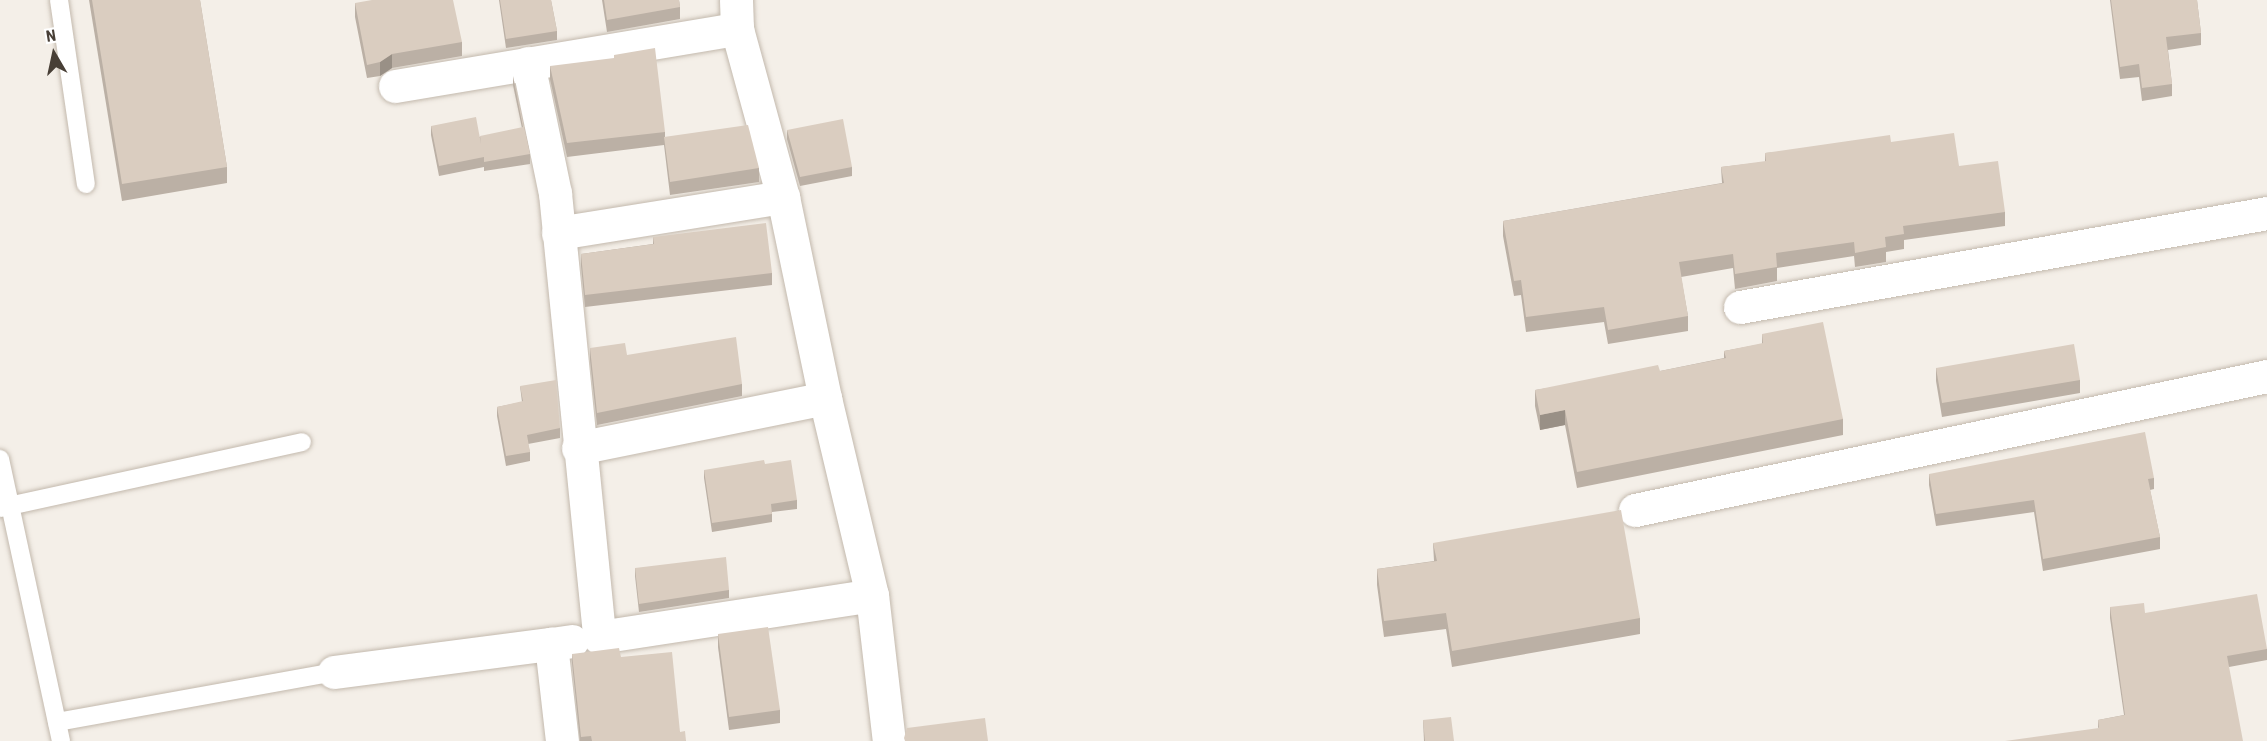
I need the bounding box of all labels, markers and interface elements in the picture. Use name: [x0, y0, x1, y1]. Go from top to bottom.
north arrow: [24, 24, 84, 84]
text: N: [45, 26, 57, 46]

